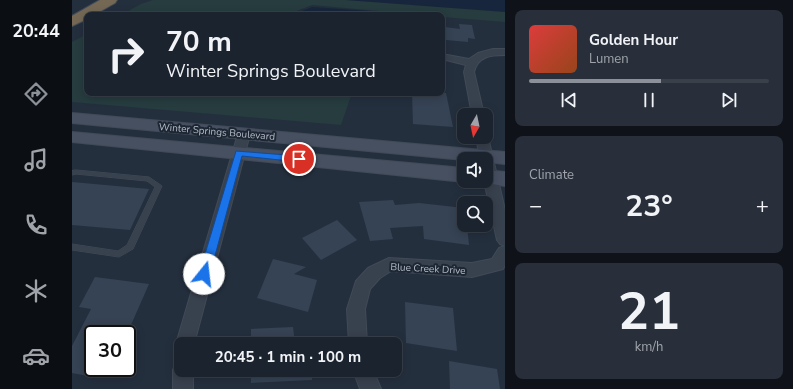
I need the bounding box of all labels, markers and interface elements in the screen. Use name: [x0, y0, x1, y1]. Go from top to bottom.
text: 20:44: [12, 19, 60, 43]
text: 70 m: [166, 23, 232, 61]
icon: right: [100, 28, 152, 80]
text: Golden Hour: [589, 30, 678, 50]
text: Lumen: [589, 50, 629, 68]
text: Winter Springs Boulevard: [166, 59, 376, 83]
icon: directions: [22, 80, 50, 108]
icon: previous: [558, 89, 580, 111]
icon: pause: [638, 89, 660, 111]
icon: next: [718, 89, 740, 111]
north arrow: [457, 108, 493, 144]
map controls: [457, 108, 493, 232]
street label: Winter Springs Boulevard: [158, 120, 276, 144]
pin: [282, 142, 316, 176]
icon: music: [22, 146, 50, 174]
icon: arrive: [288, 148, 310, 170]
button: sound: [457, 152, 493, 188]
text: Climate: [529, 166, 574, 184]
text: 23°: [625, 186, 673, 227]
text: −: [529, 191, 542, 221]
text: +: [756, 191, 769, 221]
button: search: [457, 196, 493, 232]
icon: phone: [22, 211, 50, 239]
position arrow: [183, 253, 225, 295]
street label: Blue Creek Drive: [390, 260, 466, 278]
text: 21: [618, 276, 680, 347]
icon: climate: [22, 277, 50, 305]
speed limit sign: 30: [84, 325, 136, 377]
text: km/h: [635, 338, 663, 356]
icon: car: [22, 342, 50, 370]
text: 20:45 · 1 min · 100 m: [215, 347, 361, 367]

